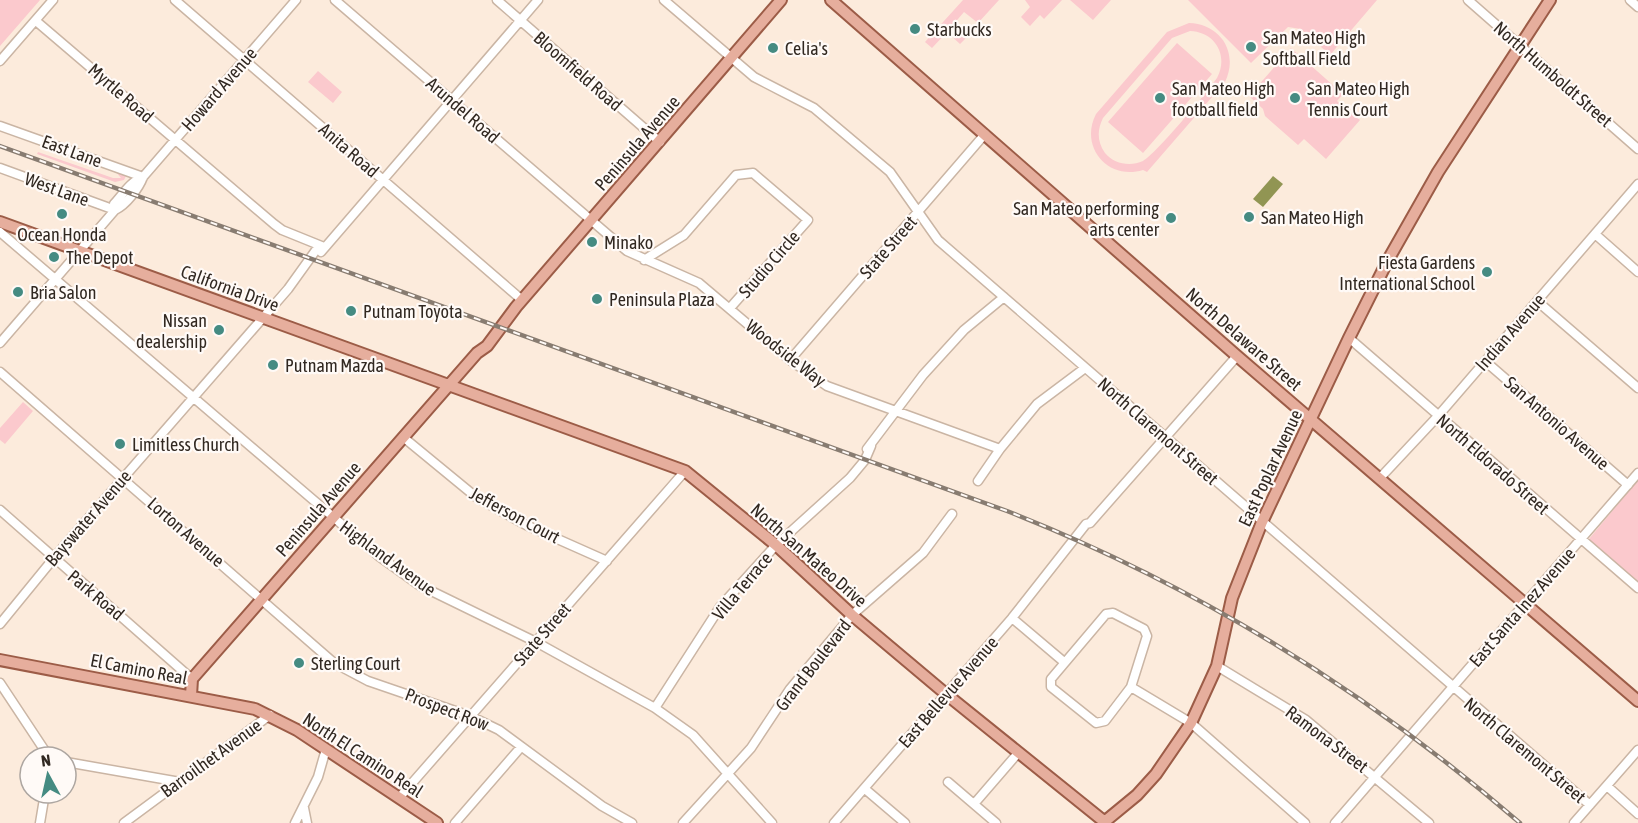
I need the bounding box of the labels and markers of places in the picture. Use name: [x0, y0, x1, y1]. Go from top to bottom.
place label: Starbucks: [927, 19, 992, 40]
marker: Starbucks: [908, 22, 922, 36]
place label: San Mateo High Softball Field: [1263, 27, 1366, 69]
place label: Celia's: [785, 38, 828, 59]
marker: San Mateo High Softball Field: [1244, 40, 1258, 54]
marker: Celia's: [766, 41, 780, 55]
place label: San Mateo High football field: [1172, 78, 1275, 120]
place label: San Mateo High Tennis Court: [1307, 78, 1410, 120]
marker: San Mateo High football field: [1153, 91, 1167, 105]
marker: San Mateo High Tennis Court: [1288, 91, 1302, 105]
place label: San Mateo performing arts center: [1013, 198, 1160, 240]
marker: Ocean Honda: [55, 207, 69, 221]
place label: San Mateo High: [1261, 207, 1364, 228]
marker: San Mateo High: [1242, 210, 1256, 224]
marker: San Mateo performing arts center: [1164, 211, 1178, 225]
place label: Ocean Honda: [17, 224, 107, 245]
place label: Minako: [604, 232, 653, 253]
marker: Minako: [585, 235, 599, 249]
place label: The Depot: [66, 247, 133, 268]
marker: The Depot: [47, 250, 61, 264]
place label: Fiesta Gardens International School: [1339, 252, 1475, 294]
marker: Fiesta Gardens International School: [1480, 265, 1494, 279]
place label: Bria Salon: [30, 282, 97, 303]
marker: Bria Salon: [11, 285, 25, 299]
place label: Peninsula Plaza: [609, 289, 715, 310]
marker: Peninsula Plaza: [590, 292, 604, 306]
place label: Putnam Toyota: [363, 301, 463, 322]
marker: Putnam Toyota: [344, 304, 358, 318]
place label: Nissan dealership: [136, 310, 207, 352]
marker: Nissan dealership: [212, 323, 226, 337]
place label: Putnam Mazda: [285, 355, 384, 376]
marker: Putnam Mazda: [266, 358, 280, 372]
place label: Limitless Church: [132, 434, 240, 455]
marker: Limitless Church: [113, 437, 127, 451]
place label: Sterling Court: [311, 653, 400, 674]
marker: Sterling Court: [292, 656, 306, 670]

